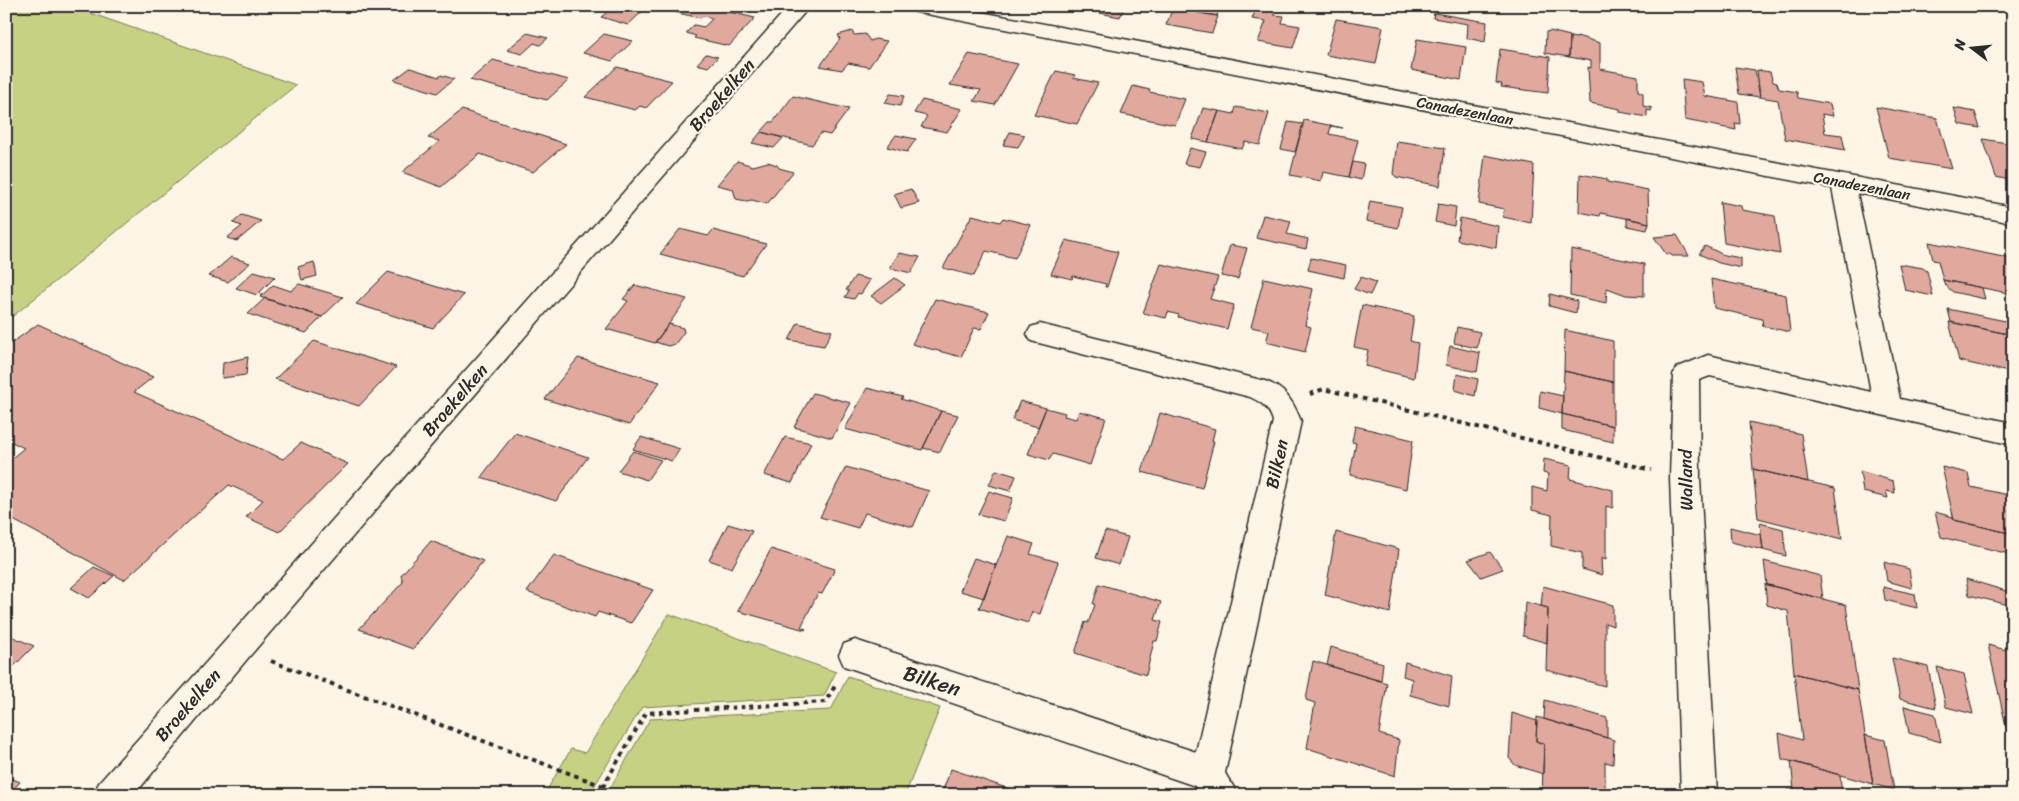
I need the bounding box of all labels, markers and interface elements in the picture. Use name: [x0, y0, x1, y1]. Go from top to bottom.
north arrow: [1946, 22, 1996, 72]
text: N: [1946, 36, 1973, 54]
street label: Broekelken: [681, 51, 763, 139]
street label: Canadezenlaan: [1414, 89, 1516, 133]
street label: Canadezenlaan: [1811, 164, 1913, 208]
street label: Broekelken: [414, 356, 496, 444]
street label: Bilken: [1256, 436, 1298, 492]
street label: Walland: [1669, 447, 1703, 511]
street label: Bilken: [898, 654, 966, 708]
street label: Broekelken: [147, 661, 229, 749]

